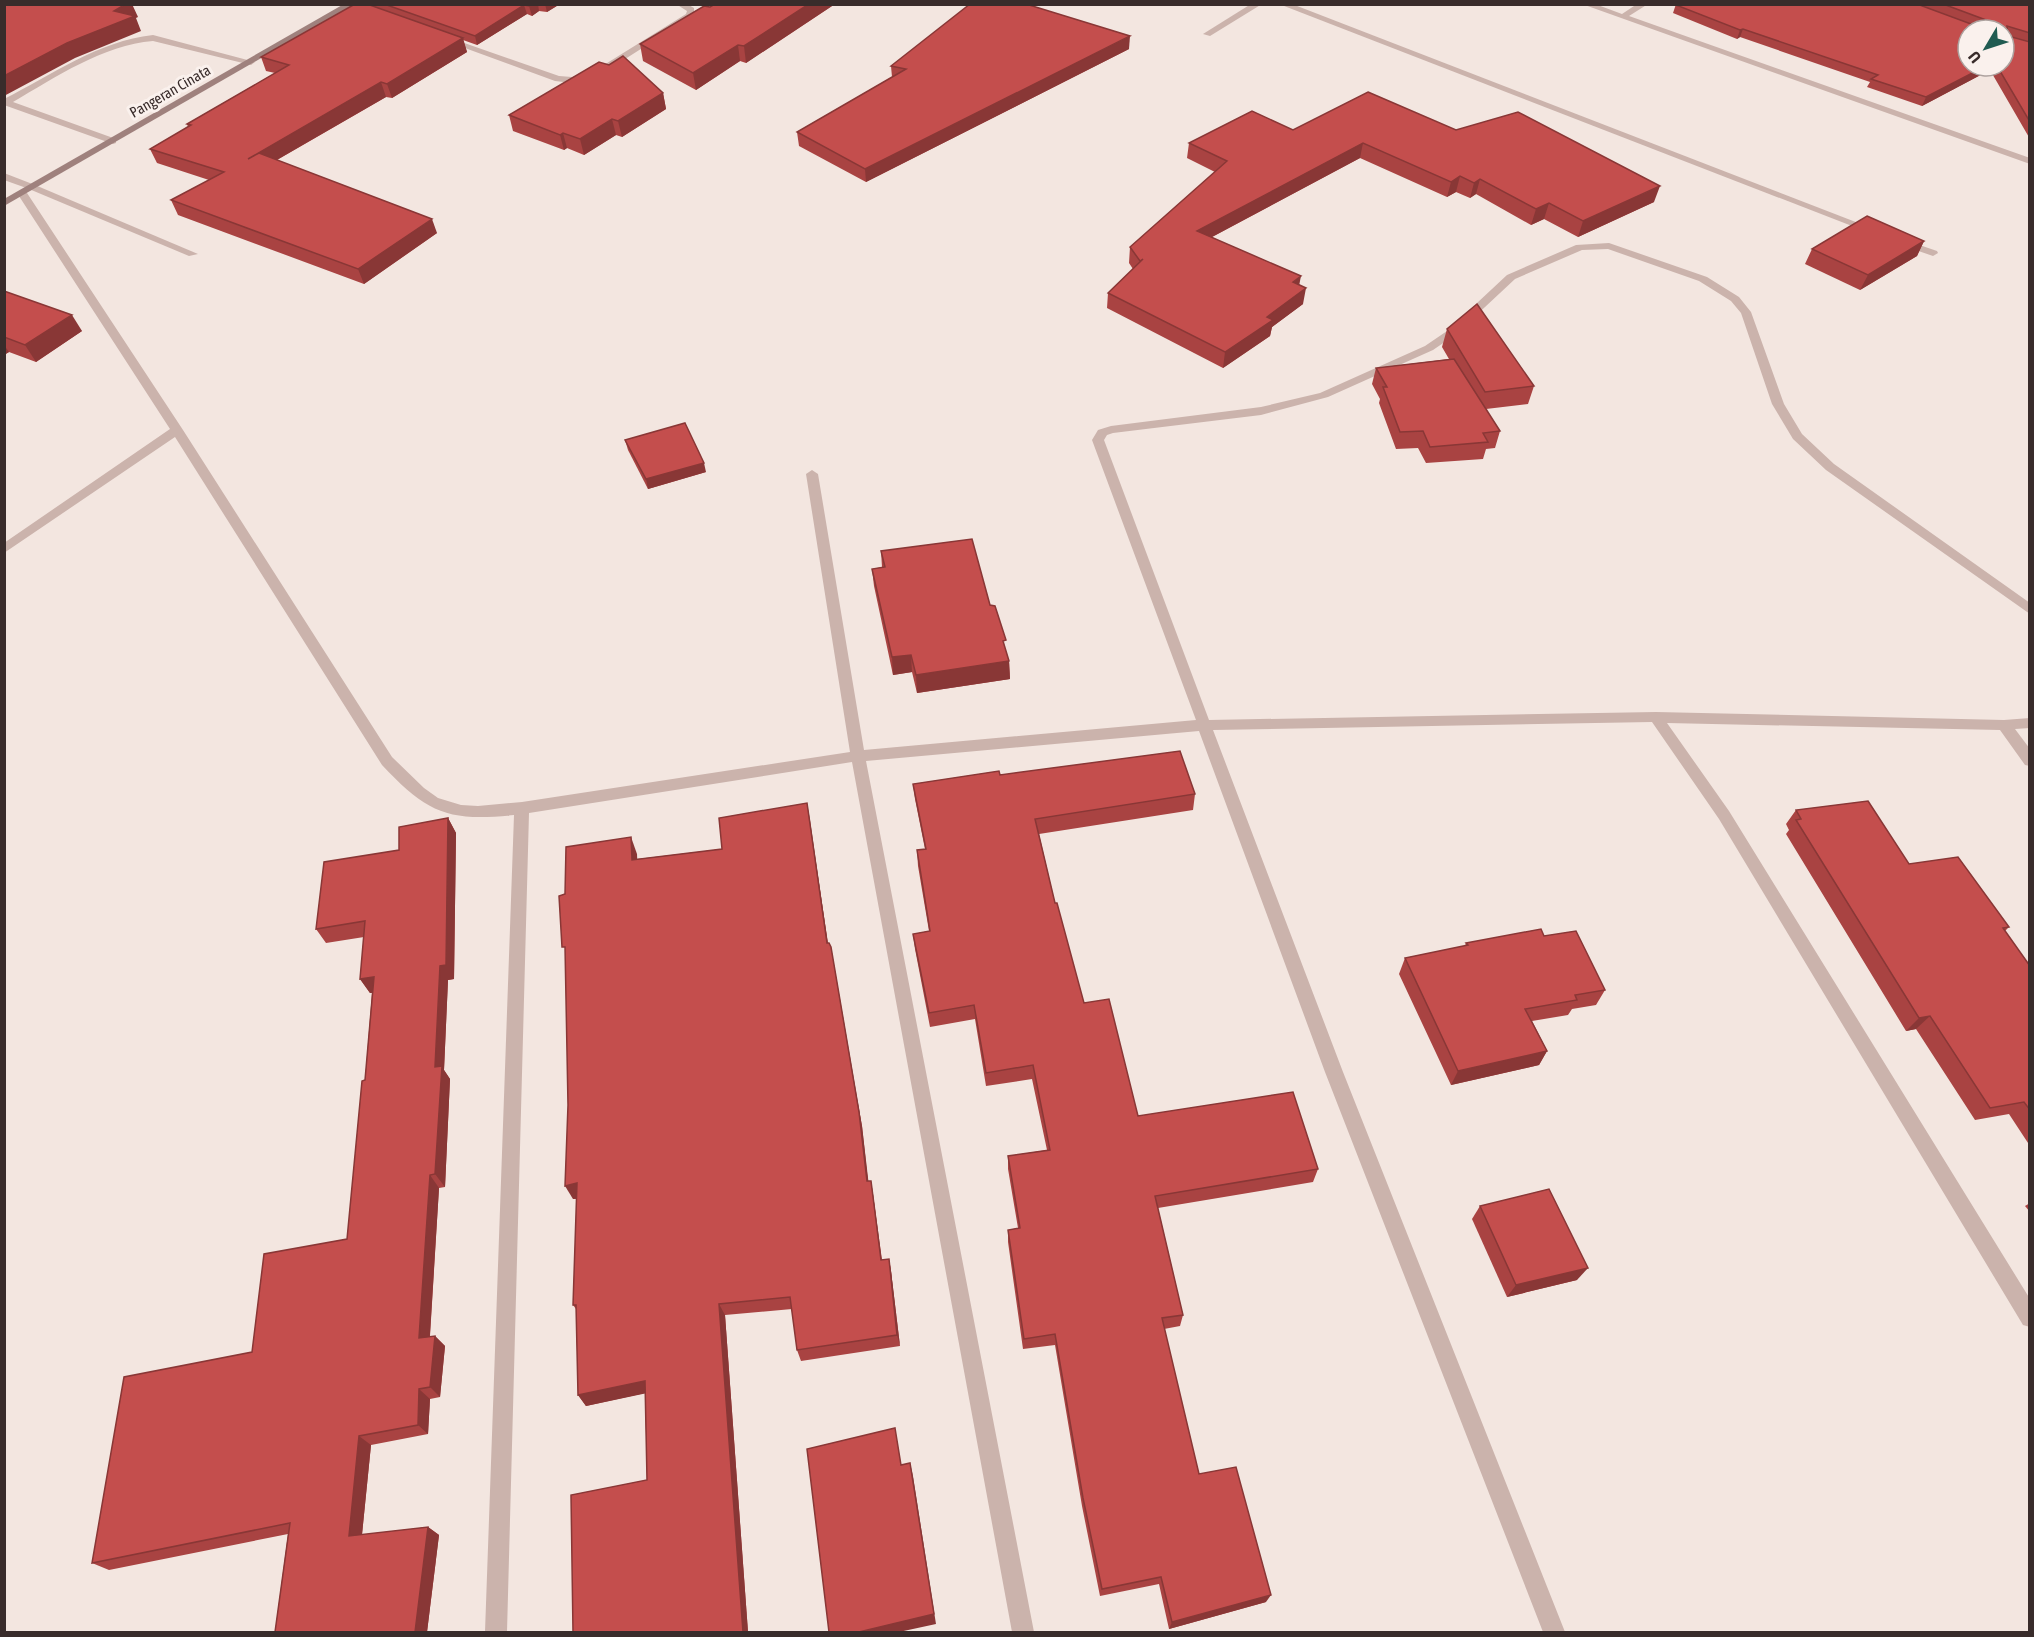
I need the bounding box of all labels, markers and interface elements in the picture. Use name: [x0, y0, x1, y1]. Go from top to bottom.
north arrow: [1956, 18, 2016, 78]
text: U: [1964, 48, 1984, 67]
street label: Pangeran Cinata: [127, 61, 213, 121]

